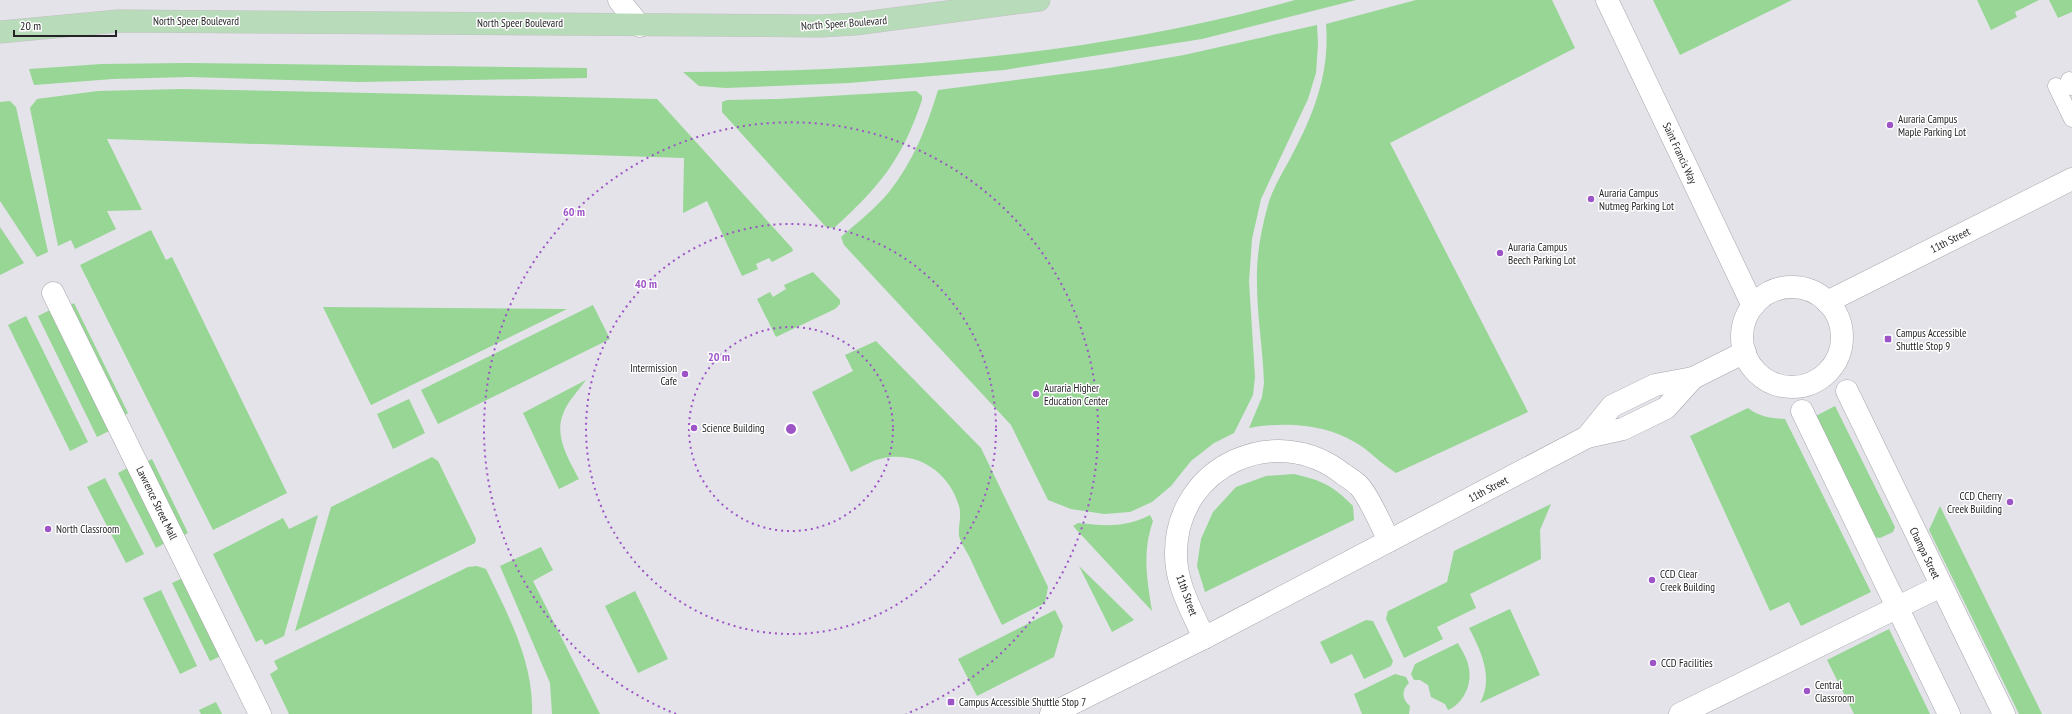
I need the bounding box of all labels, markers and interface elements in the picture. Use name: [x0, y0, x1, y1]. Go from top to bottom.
scale bar: [14, 12, 116, 38]
street label: North Speer Boulevard: [801, 13, 888, 33]
street label: North Speer Boulevard: [153, 14, 239, 28]
street label: North Speer Boulevard: [477, 16, 563, 30]
text: 20 m: [20, 18, 41, 33]
place label: Auraria Campus Maple Parking Lot: [1898, 112, 1966, 139]
street label: Saint Francis Way: [1660, 120, 1701, 187]
marker: Auraria Campus Maple Parking Lot: [1885, 120, 1895, 130]
place label: Auraria Campus Nutmeg Parking Lot: [1599, 186, 1674, 213]
marker: Auraria Campus Nutmeg Parking Lot: [1586, 194, 1596, 204]
text: 60 m: [563, 204, 585, 219]
street label: 11th Street: [1928, 224, 1972, 256]
place label: Auraria Campus Beech Parking Lot: [1508, 240, 1576, 267]
marker: Auraria Campus Beech Parking Lot: [1495, 248, 1505, 258]
text: 40 m: [635, 276, 657, 291]
place label: Campus Accessible Shuttle Stop 9: [1896, 326, 1967, 353]
marker: Campus Accessible Shuttle Stop 9: [1883, 334, 1893, 344]
text: 20 m: [708, 349, 730, 364]
place label: Intermission Cafe: [630, 361, 677, 388]
marker: Intermission Cafe: [680, 369, 690, 379]
place label: Auraria Higher Education Center: [1044, 381, 1109, 408]
marker: Auraria Higher Education Center: [1031, 389, 1041, 399]
place label: Science Building: [702, 421, 765, 435]
centre of rings: [784, 422, 798, 436]
marker: Science Building: [689, 423, 699, 433]
street label: Lawrence Street Mall: [133, 464, 181, 542]
street label: 11th Street: [1466, 473, 1510, 505]
place label: CCD Cherry Creek Building: [1947, 489, 2003, 516]
marker: CCD Cherry Creek Building: [2005, 497, 2015, 507]
place label: North Classroom: [56, 522, 119, 536]
marker: North Classroom: [43, 524, 53, 534]
street label: Champa Street: [1906, 525, 1944, 581]
place label: CCD Clear Creek Building: [1660, 567, 1715, 594]
street label: 11th Street: [1173, 572, 1201, 618]
marker: CCD Clear Creek Building: [1647, 575, 1657, 585]
place label: CCD Facilities: [1661, 656, 1713, 670]
marker: CCD Facilities: [1648, 658, 1658, 668]
place label: Central Classroom: [1815, 678, 1854, 705]
marker: Central Classroom: [1802, 686, 1812, 696]
place label: Campus Accessible Shuttle Stop 7: [959, 695, 1086, 709]
marker: Campus Accessible Shuttle Stop 7: [946, 697, 956, 707]

